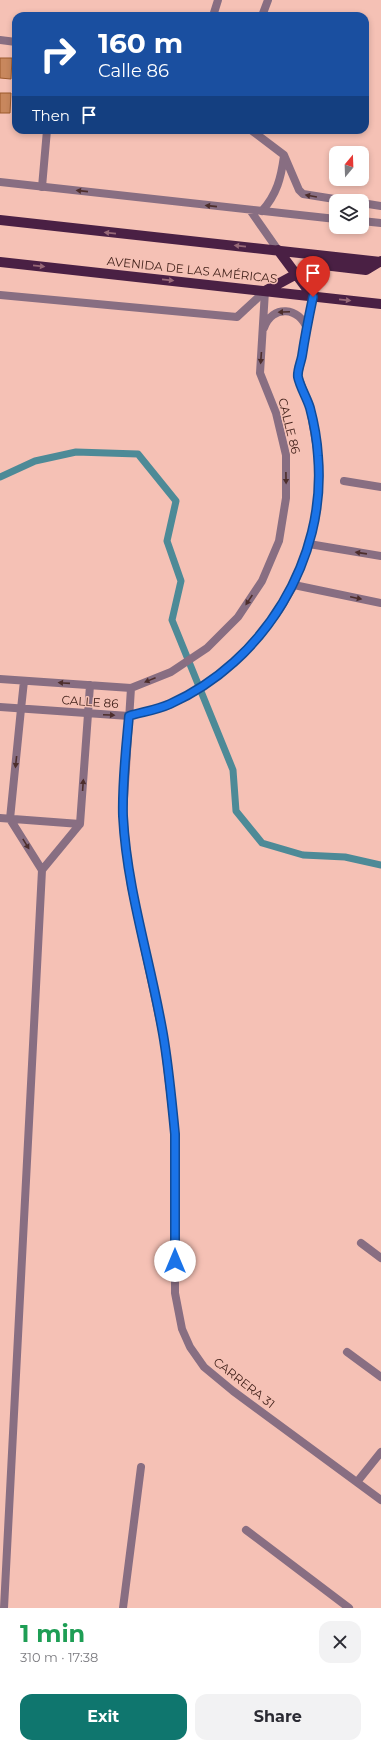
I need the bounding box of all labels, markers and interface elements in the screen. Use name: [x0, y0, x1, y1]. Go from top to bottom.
text: 160 m: [98, 26, 183, 60]
icon: right: [32, 28, 84, 80]
text: Calle 86: [98, 60, 169, 82]
icon: arrive: [78, 104, 100, 126]
text: Then: [32, 106, 70, 125]
north arrow: [329, 146, 369, 186]
map controls: [329, 146, 369, 234]
one-way arrow: [76, 188, 88, 195]
one-way arrow: [305, 193, 317, 199]
button: layers: [329, 194, 369, 234]
one-way arrow: [205, 203, 217, 209]
one-way arrow: [104, 230, 116, 236]
one-way arrow: [234, 242, 246, 249]
street label: AVENIDA DE LAS AMÉRICAS: [106, 253, 278, 286]
pin: [296, 256, 330, 297]
icon: arrive: [302, 262, 324, 284]
one-way arrow: [33, 263, 45, 269]
one-way arrow: [162, 277, 174, 284]
one-way arrow: [339, 297, 351, 303]
one-way arrow: [278, 309, 291, 316]
one-way arrow: [258, 352, 265, 364]
street label: CALLE 86: [275, 396, 304, 455]
one-way arrow: [283, 472, 289, 485]
one-way arrow: [355, 550, 367, 556]
one-way arrow: [245, 595, 253, 606]
one-way arrow: [350, 595, 362, 601]
one-way arrow: [143, 678, 155, 684]
one-way arrow: [58, 680, 70, 687]
street label: CALLE 86: [61, 692, 119, 711]
one-way arrow: [103, 712, 115, 719]
one-way arrow: [12, 756, 19, 769]
one-way arrow: [79, 779, 86, 791]
one-way arrow: [22, 839, 30, 849]
position arrow: [154, 1240, 196, 1282]
street label: CARRERA 31: [211, 1354, 278, 1411]
text: 1 min: [20, 1619, 85, 1648]
button: close: [319, 1621, 361, 1663]
text: 310 m · 17:38: [20, 1649, 98, 1665]
button: Exit: [20, 1694, 187, 1740]
button: Share: [195, 1694, 361, 1740]

